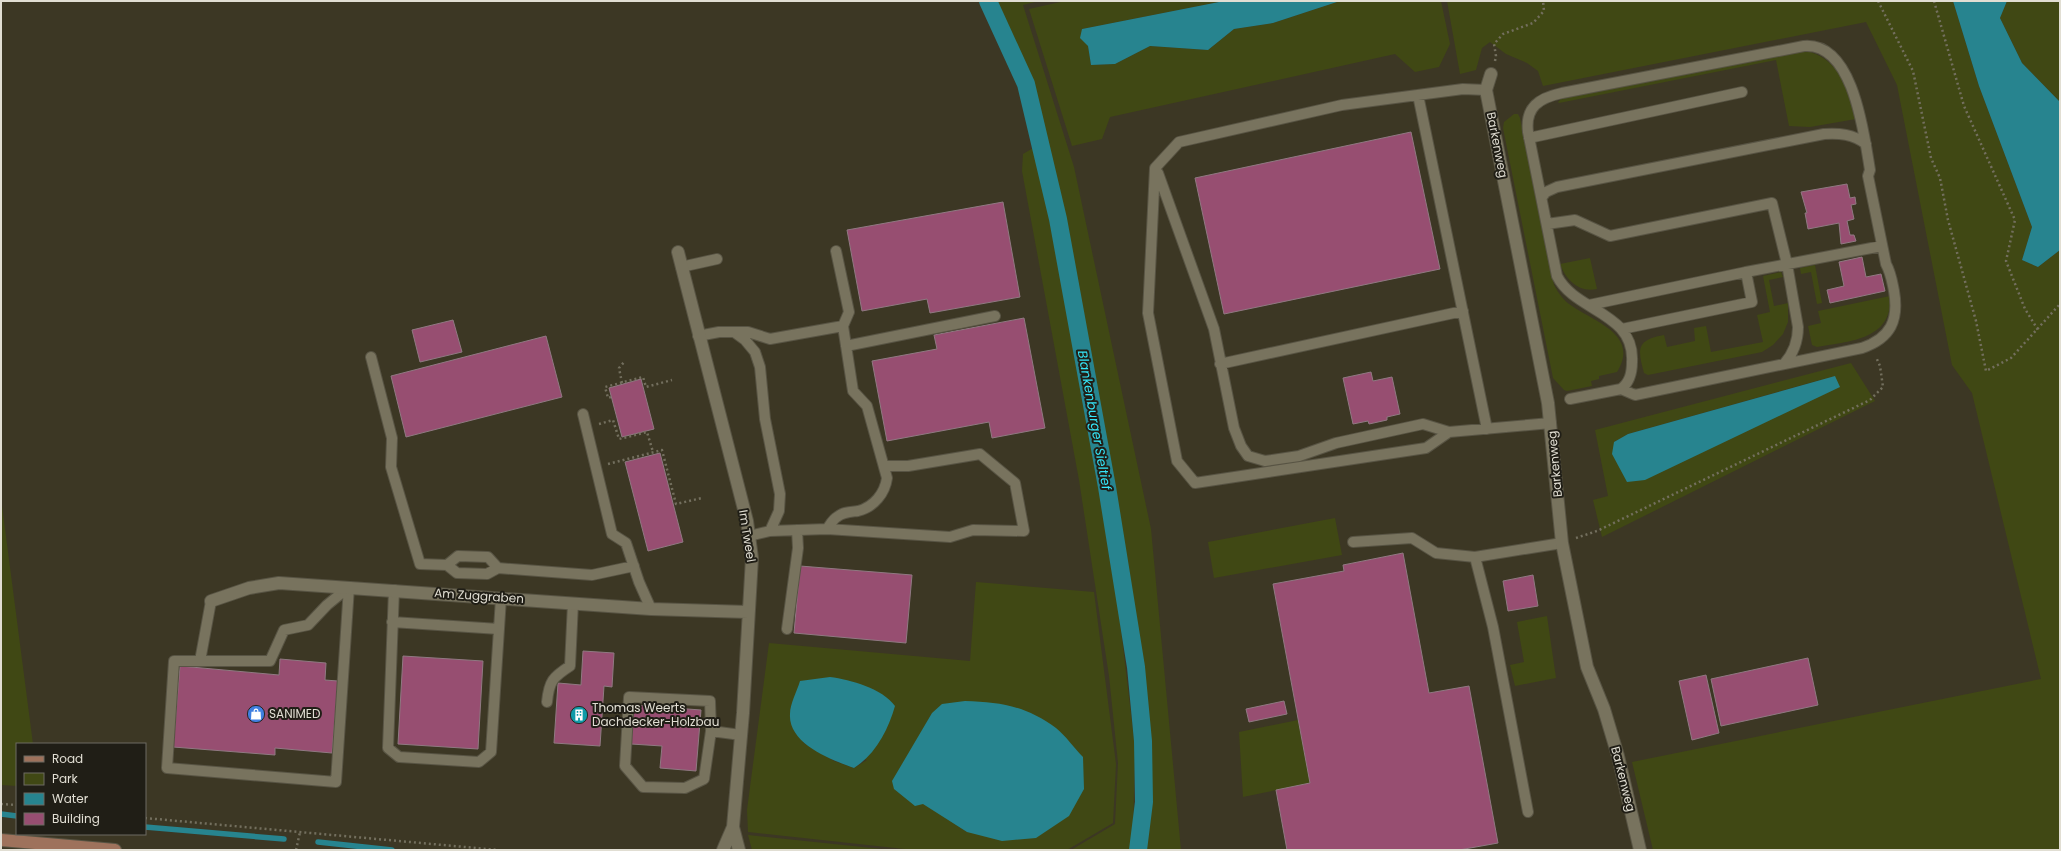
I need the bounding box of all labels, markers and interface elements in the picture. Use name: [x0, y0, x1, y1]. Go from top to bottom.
street label: Barkenweg: [1483, 111, 1512, 179]
water label: Blankenburger Sieltief: [1073, 349, 1116, 492]
street label: Barkenweg: [1543, 430, 1566, 498]
street label: Im Tweel: [735, 509, 760, 563]
street label: Am Zuggraben: [434, 584, 524, 607]
place label: Thomas Weerts Dachdecker-Holzbau: [592, 699, 719, 730]
shop icon: SANIMED: [246, 704, 266, 724]
place label: SANIMED: [269, 705, 321, 722]
building icon: Thomas Weerts Dachdecker-Holzbau: [569, 705, 589, 725]
legend: [16, 743, 146, 835]
street label: Barkenweg: [1607, 744, 1640, 813]
text: Road: [52, 750, 83, 767]
text: Park: [52, 770, 79, 787]
text: Water: [52, 790, 89, 807]
text: Building: [52, 810, 100, 827]

